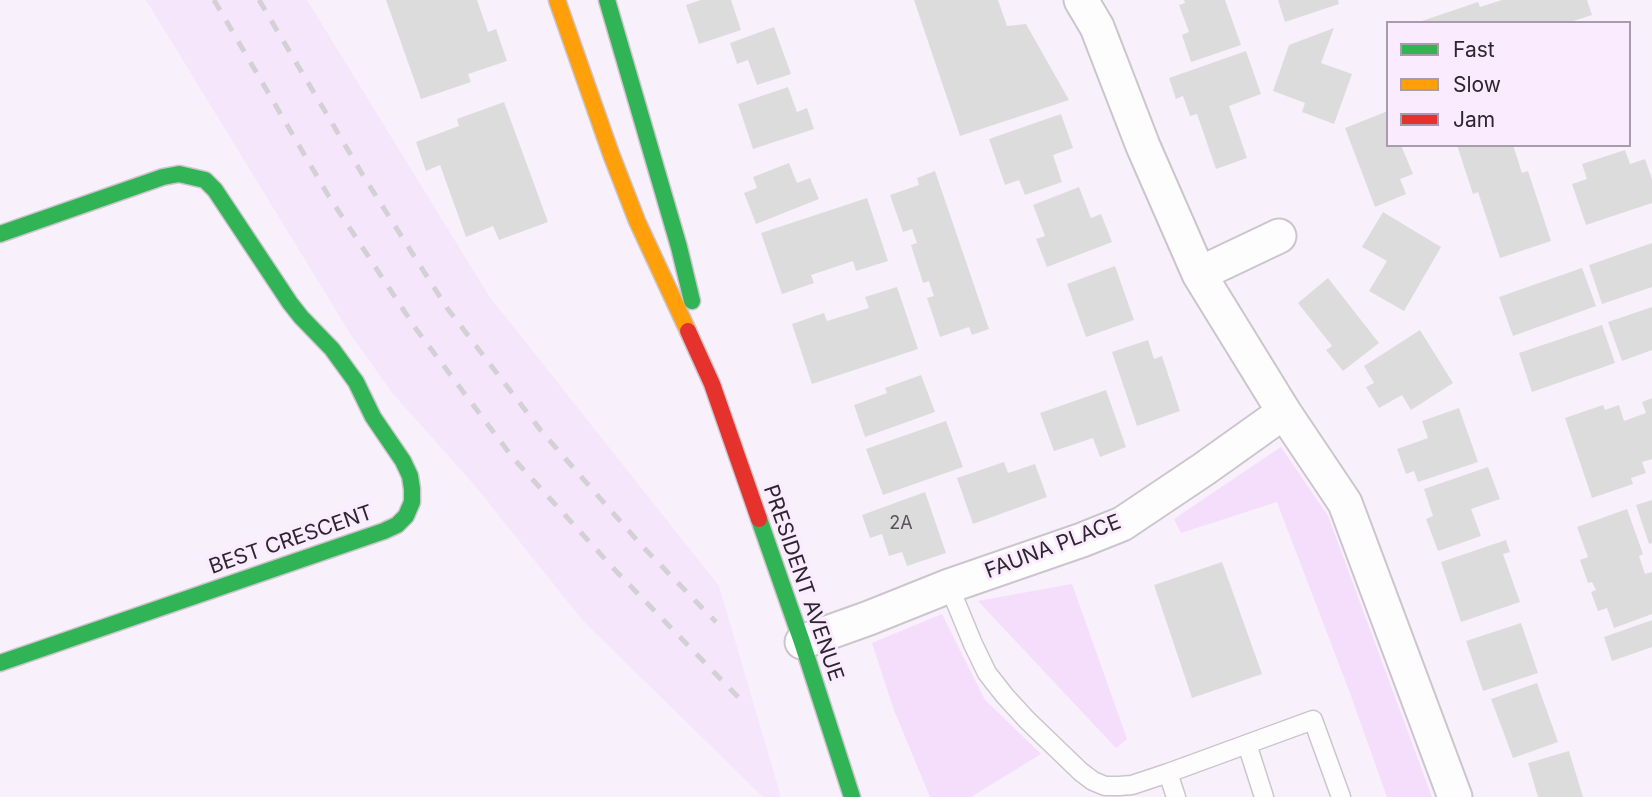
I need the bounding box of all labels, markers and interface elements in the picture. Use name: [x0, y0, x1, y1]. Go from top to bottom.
legend: [1386, 21, 1631, 147]
text: Fast: [1453, 37, 1495, 62]
text: Slow: [1453, 72, 1501, 97]
text: Jam: [1453, 107, 1495, 132]
street label: PRESIDENT AVENUE: [758, 482, 848, 684]
street label: BEST CRESCENT: [206, 500, 376, 580]
street label: FAUNA PLACE: [982, 510, 1124, 584]
house number: 2A: [889, 513, 913, 535]

